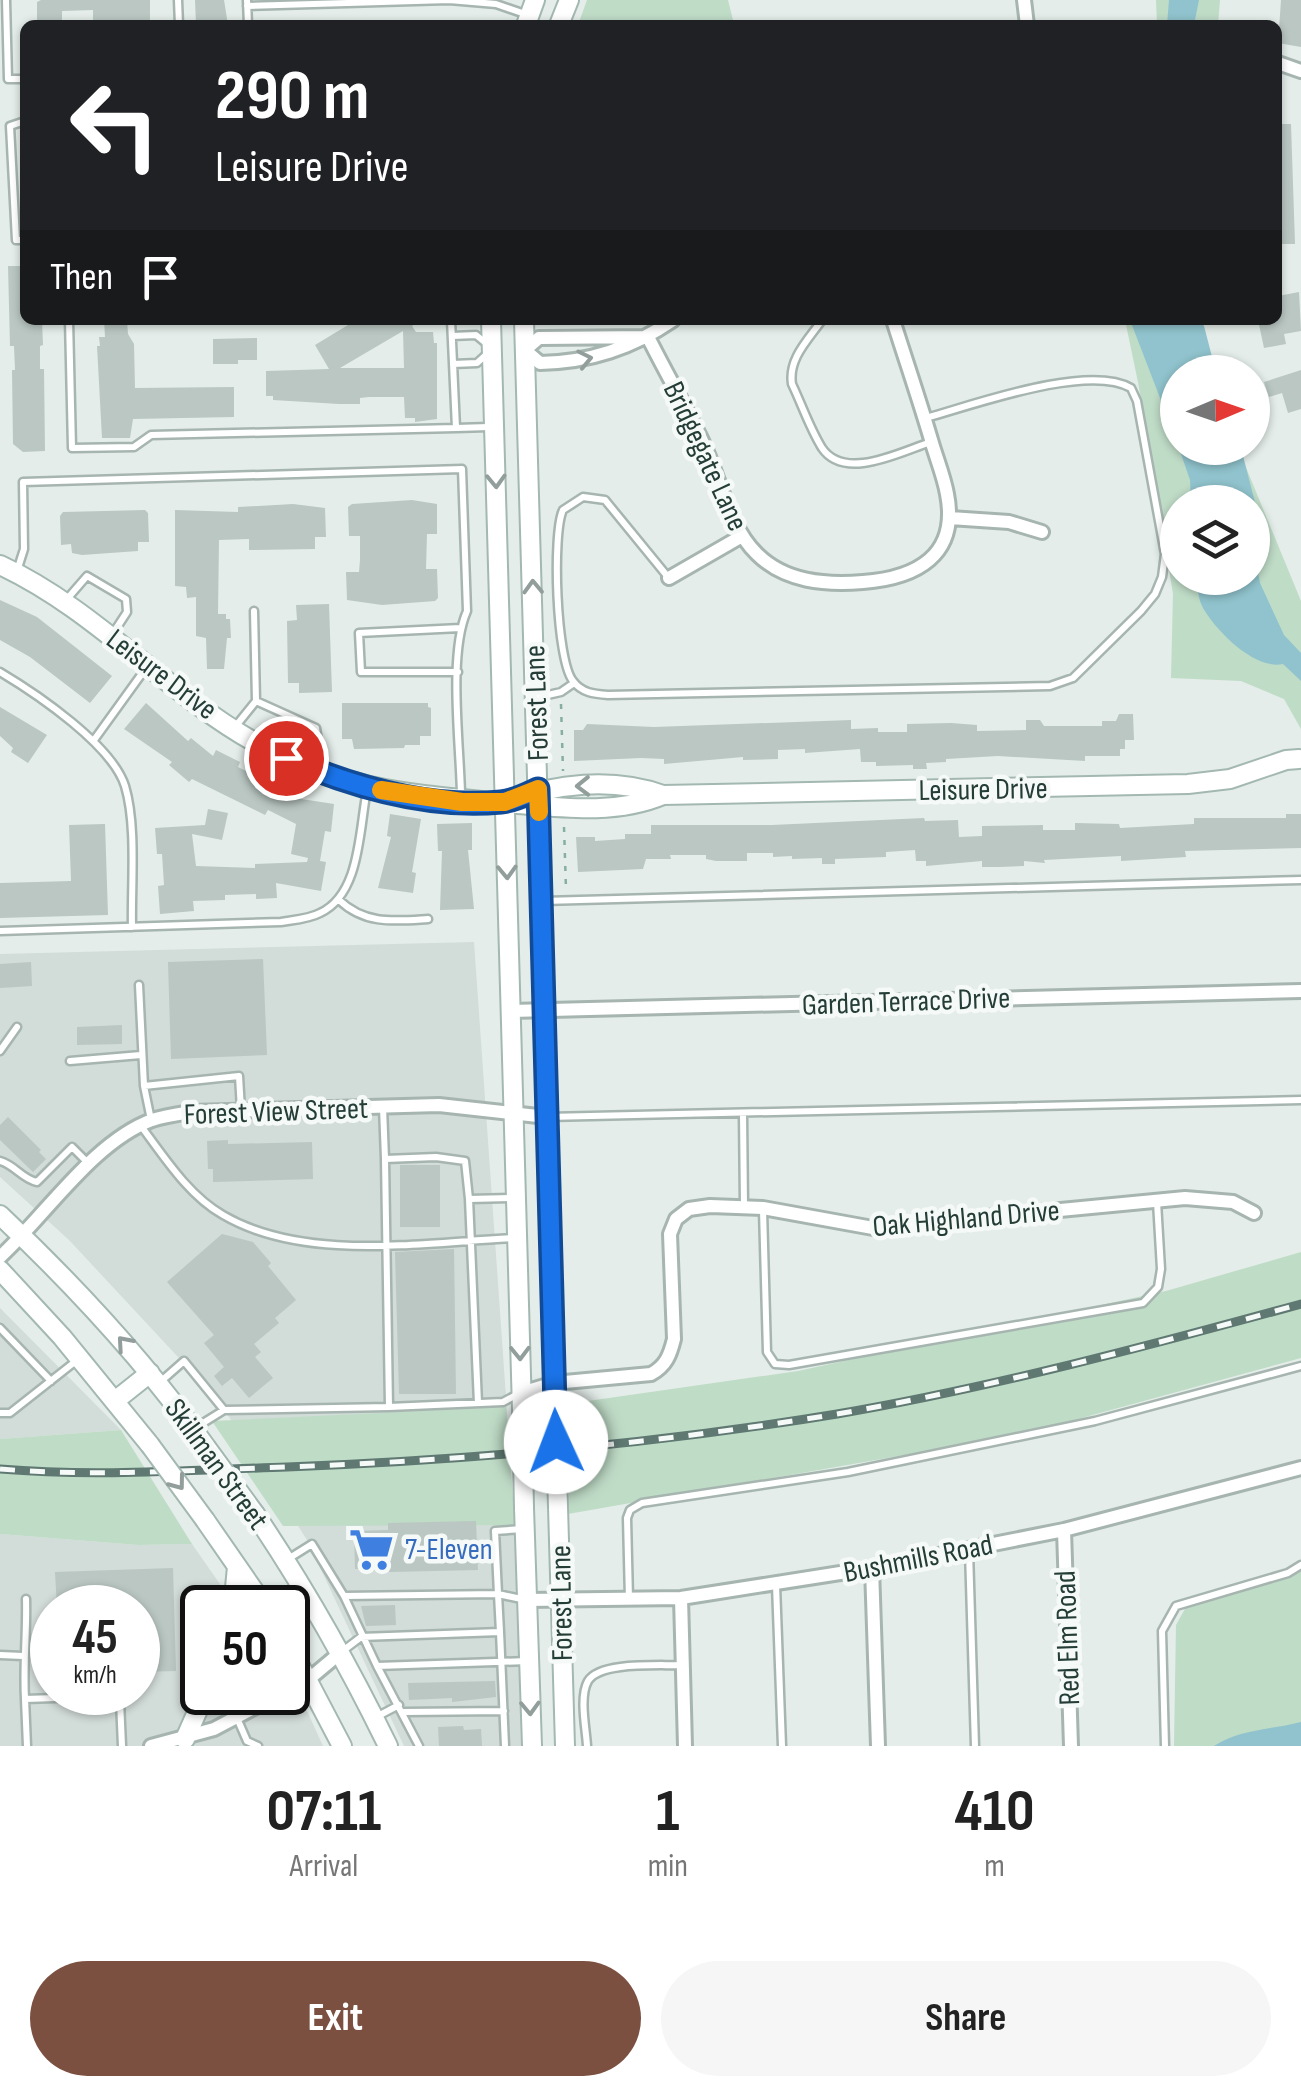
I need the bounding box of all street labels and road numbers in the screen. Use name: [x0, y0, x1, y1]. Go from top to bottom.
street label: Bridgegate Lane: [655, 376, 755, 537]
street label: Leisure Drive: [99, 622, 224, 728]
street label: Forest Lane: [517, 644, 557, 761]
street label: Leisure Drive: [918, 771, 1048, 809]
street label: Garden Terrace Drive: [801, 980, 1011, 1024]
street label: Forest View Street: [183, 1091, 369, 1133]
street label: Oak Highland Drive: [871, 1193, 1061, 1245]
street label: Skillman Street: [157, 1392, 276, 1537]
street label: Bushmills Road: [841, 1527, 996, 1591]
street label: Forest Lane: [543, 1545, 581, 1661]
street label: Red Elm Road: [1048, 1570, 1088, 1706]

